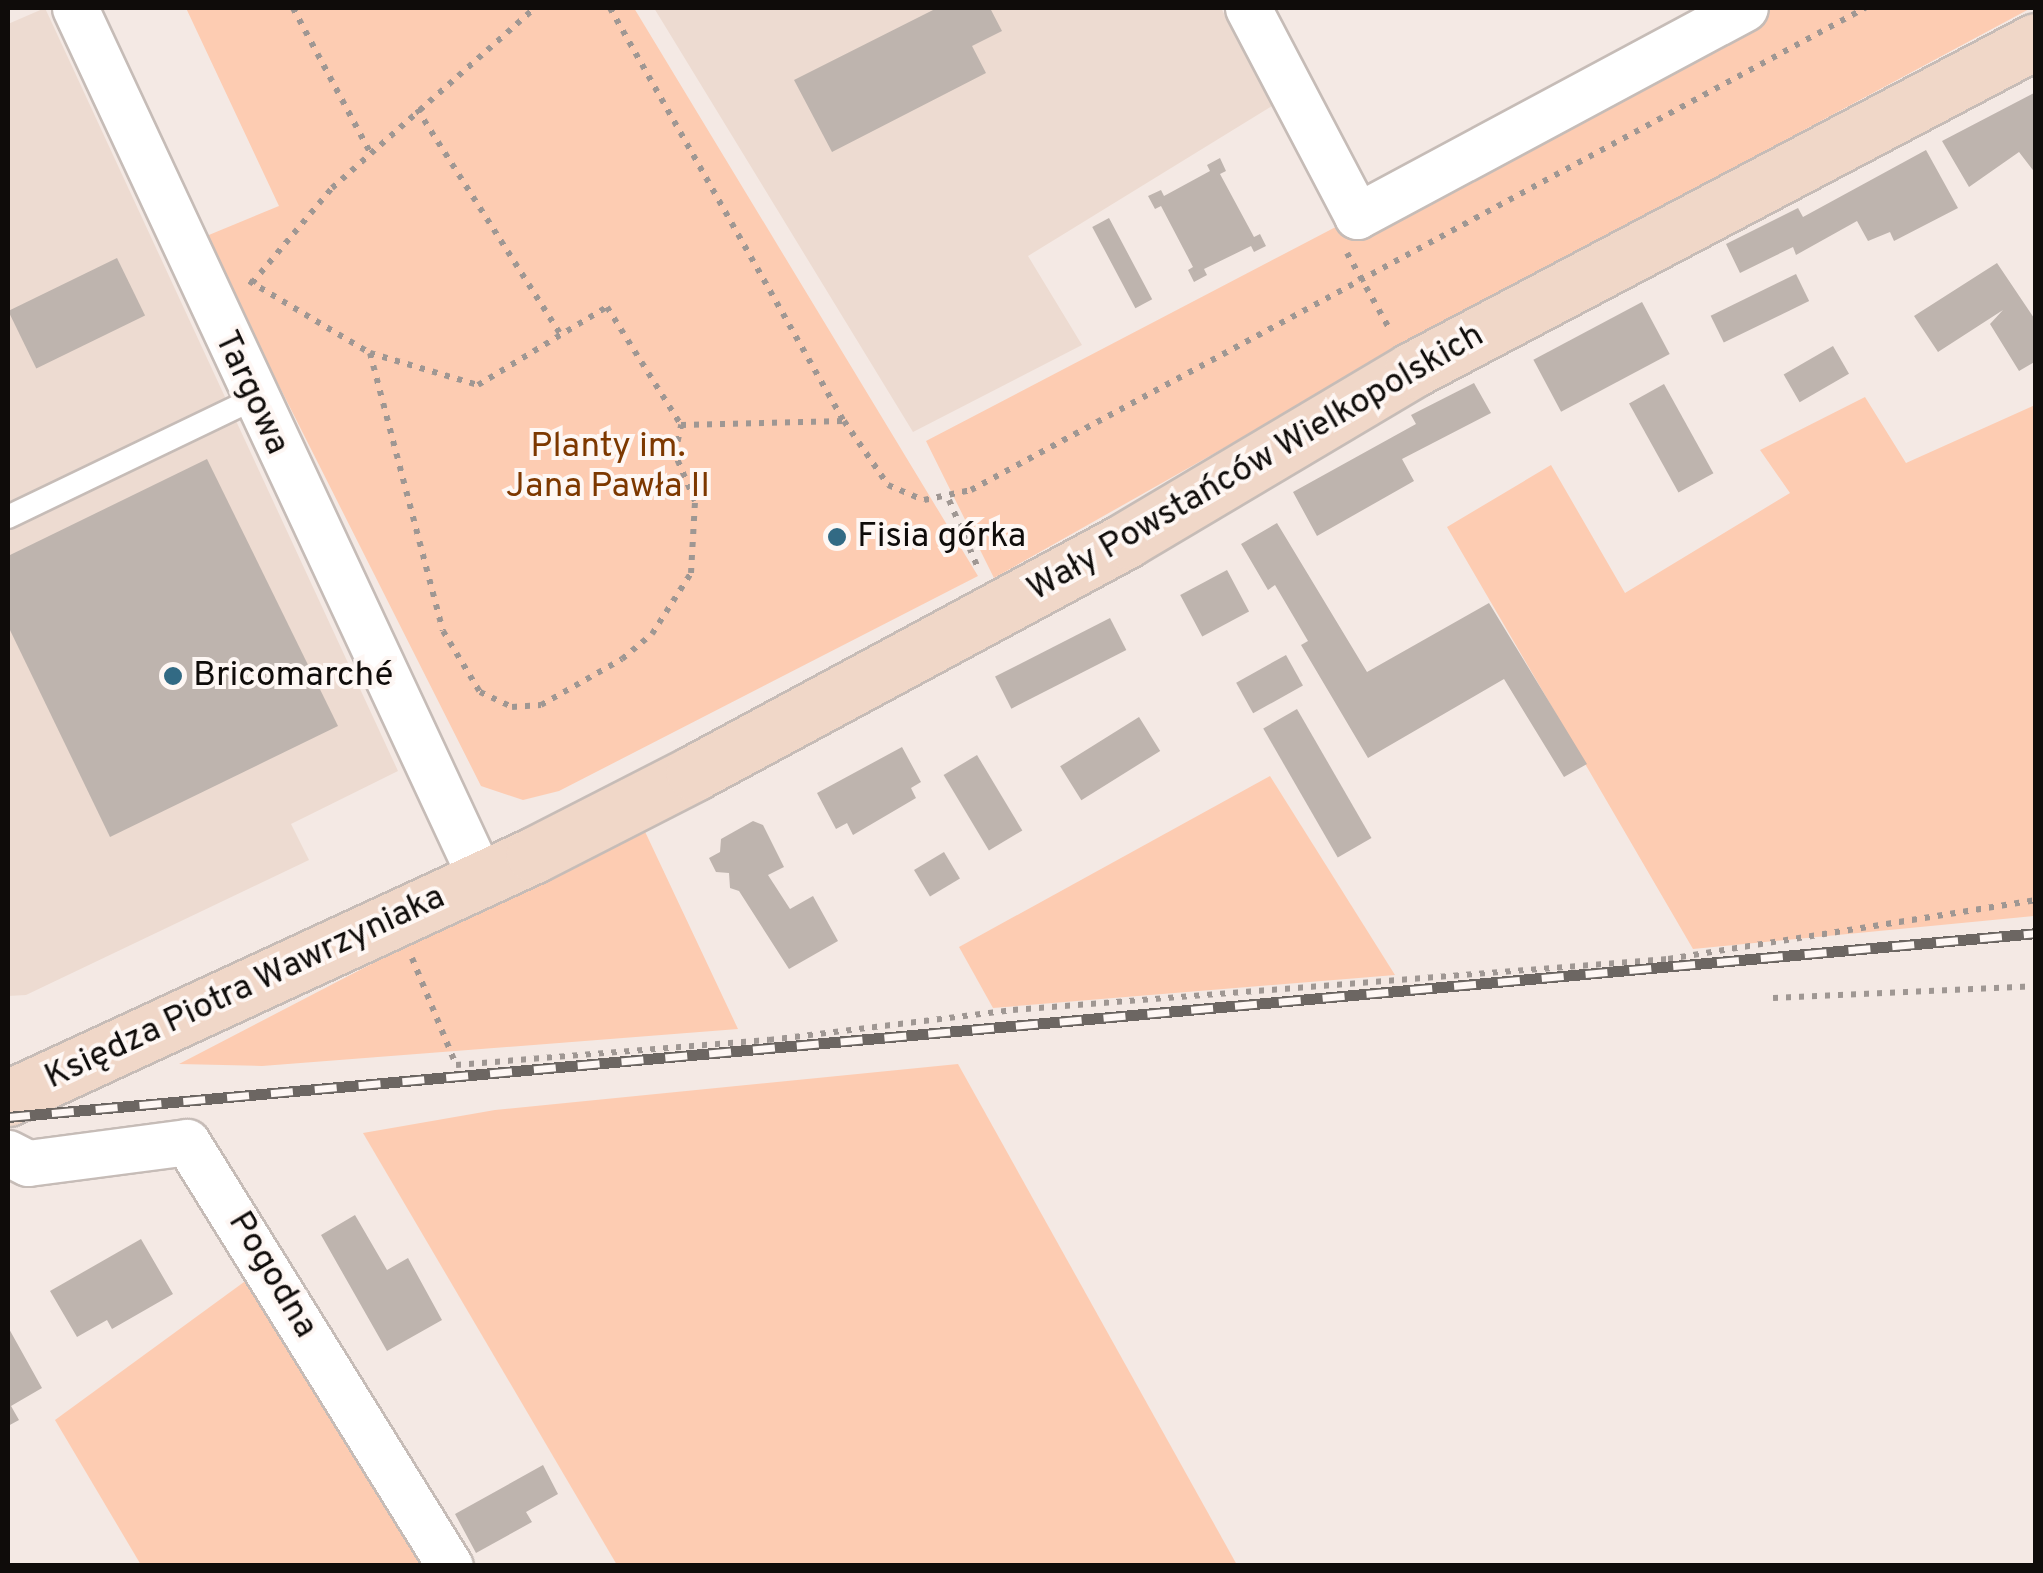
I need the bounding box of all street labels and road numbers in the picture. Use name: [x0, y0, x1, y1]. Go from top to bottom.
street label: Wały Powstańców Wielkopolskich: [1020, 315, 1492, 611]
street label: Targowa: [204, 325, 298, 461]
street label: Księdza Piotra Wawrzyniaka: [38, 877, 452, 1099]
street label: Pogodna: [218, 1204, 326, 1346]

